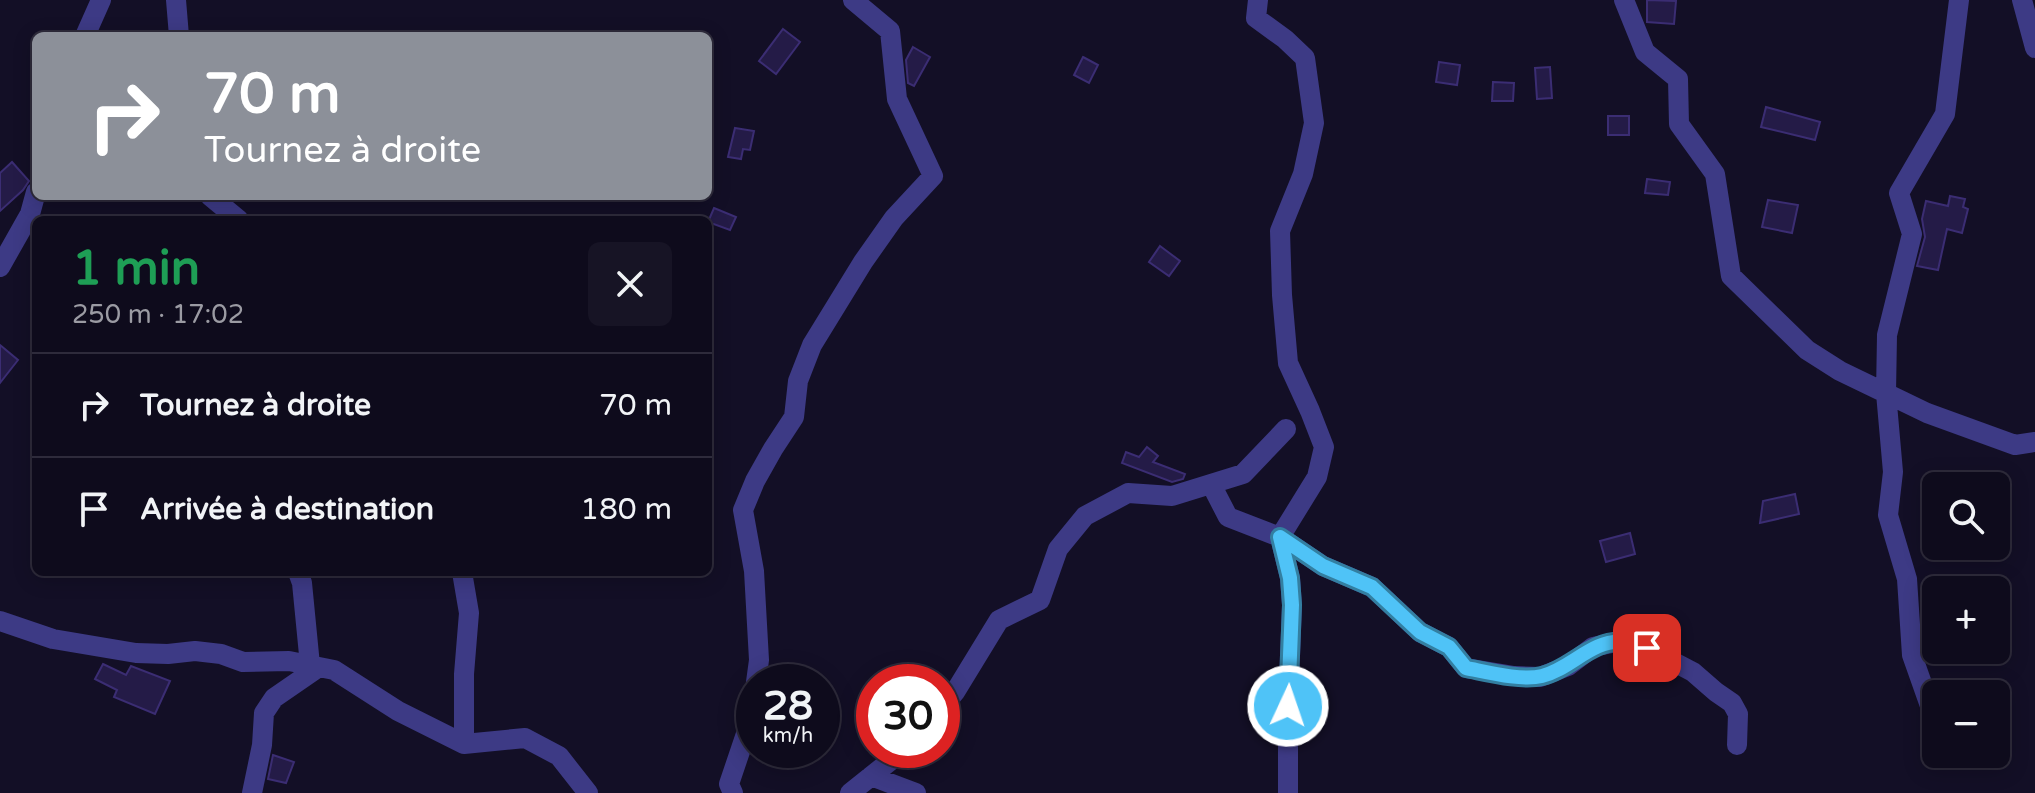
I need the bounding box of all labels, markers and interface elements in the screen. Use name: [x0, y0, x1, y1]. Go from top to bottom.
text: 70 m: [204, 61, 340, 128]
icon: right: [72, 64, 176, 168]
text: Tournez à droite: [204, 129, 481, 172]
text: 1 min: [72, 240, 200, 298]
button: close: [588, 242, 672, 326]
text: 250 m · 17:02: [72, 299, 244, 330]
icon: right: [72, 383, 116, 427]
text: Tournez à droite: [140, 387, 371, 424]
text: 70 m: [599, 387, 672, 424]
map controls: [1922, 472, 2010, 768]
button: search: [1922, 472, 2010, 560]
icon: arrive: [72, 487, 116, 531]
text: Arrivée à destination: [140, 491, 434, 528]
text: 180 m: [580, 491, 672, 528]
button: +: [1922, 576, 2010, 664]
pin: [1613, 614, 1681, 682]
icon: arrive: [1625, 626, 1669, 670]
speed limit sign: 30: [856, 664, 960, 768]
position arrow: [1246, 664, 1330, 748]
button: −: [1922, 680, 2010, 768]
text: 28: [763, 682, 813, 730]
text: km/h: [763, 724, 813, 748]

